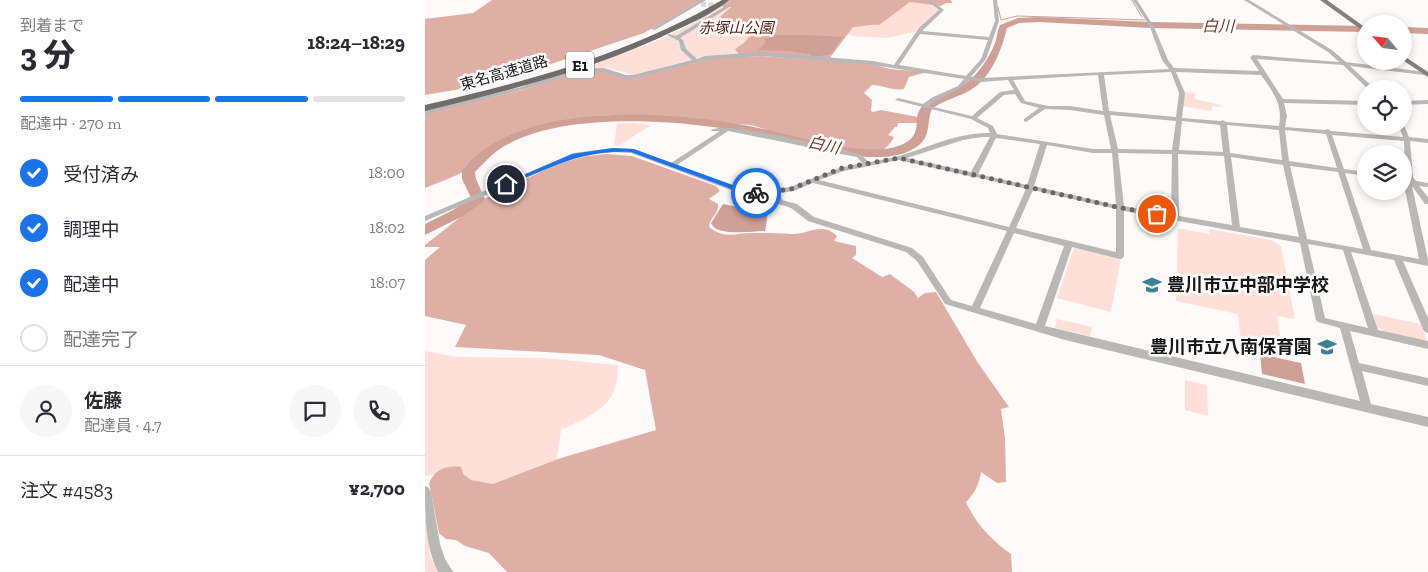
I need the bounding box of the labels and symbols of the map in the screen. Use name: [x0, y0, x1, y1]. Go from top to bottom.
north arrow: [1357, 15, 1413, 70]
water label: 白川: [1202, 16, 1236, 36]
park label: 赤塚山公園: [698, 19, 775, 37]
street label: 東名高速道路: [458, 52, 550, 94]
road number: E1: [566, 52, 594, 78]
water label: 白川: [806, 132, 844, 158]
pin: [485, 163, 527, 205]
courier: [731, 168, 781, 218]
pin: [1136, 193, 1178, 235]
school or university icon: 豊川市立中部中学校: [1141, 274, 1163, 296]
place label: 豊川市立中部中学校: [1167, 274, 1329, 296]
place label: 豊川市立八南保育園: [1150, 336, 1312, 358]
school or university icon: 豊川市立八南保育園: [1316, 336, 1338, 358]

